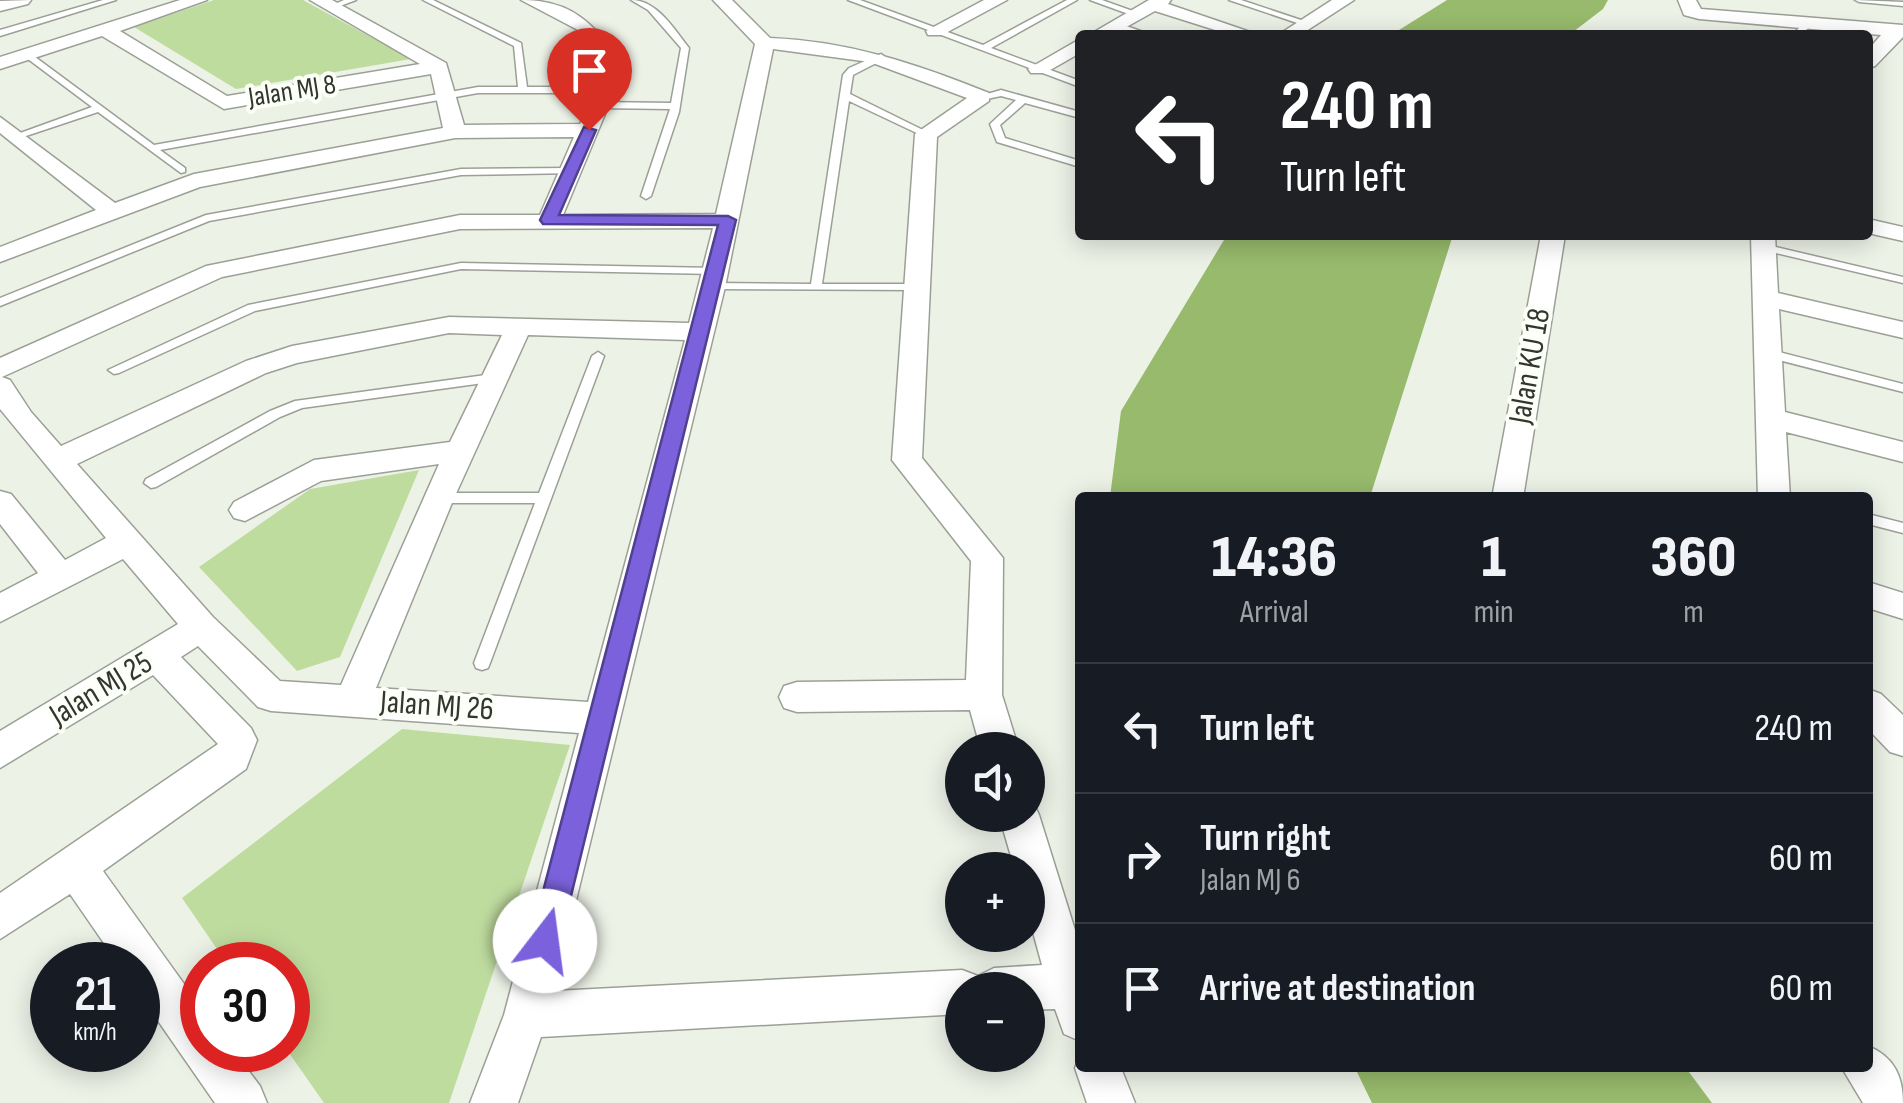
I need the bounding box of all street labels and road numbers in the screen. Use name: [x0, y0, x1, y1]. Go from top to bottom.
street label: Jalan MJ 8: [245, 68, 338, 114]
street label: Jalan KU 18: [1500, 305, 1559, 428]
street label: Jalan MJ 25: [42, 643, 159, 735]
street label: Jalan MJ 26: [378, 683, 495, 729]

